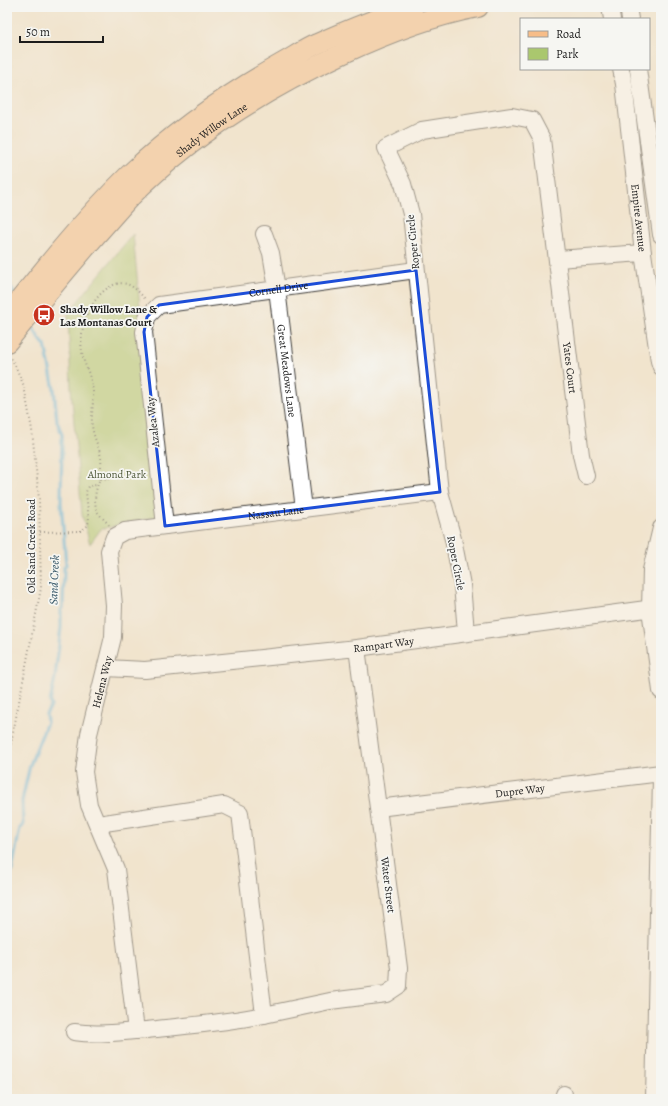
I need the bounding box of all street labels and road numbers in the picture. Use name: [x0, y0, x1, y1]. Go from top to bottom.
street label: Shady Willow Lane: [172, 99, 250, 160]
street label: Empire Avenue: [628, 183, 650, 253]
street label: Roper Circle: [403, 214, 423, 270]
street label: Cornell Drive: [248, 277, 309, 300]
street label: Great Meadows Lane: [274, 323, 300, 418]
street label: Yates Court: [560, 340, 581, 395]
street label: Azalea Way: [143, 396, 163, 449]
street label: Old Sand Creek Road: [24, 499, 39, 593]
street label: Nassau Lane: [247, 501, 305, 523]
street label: Roper Circle: [443, 534, 469, 592]
street label: Rampart Way: [353, 633, 415, 656]
street label: Helena Way: [88, 654, 116, 710]
street label: Dupre Way: [494, 780, 546, 801]
street label: Water Street: [377, 855, 399, 914]

